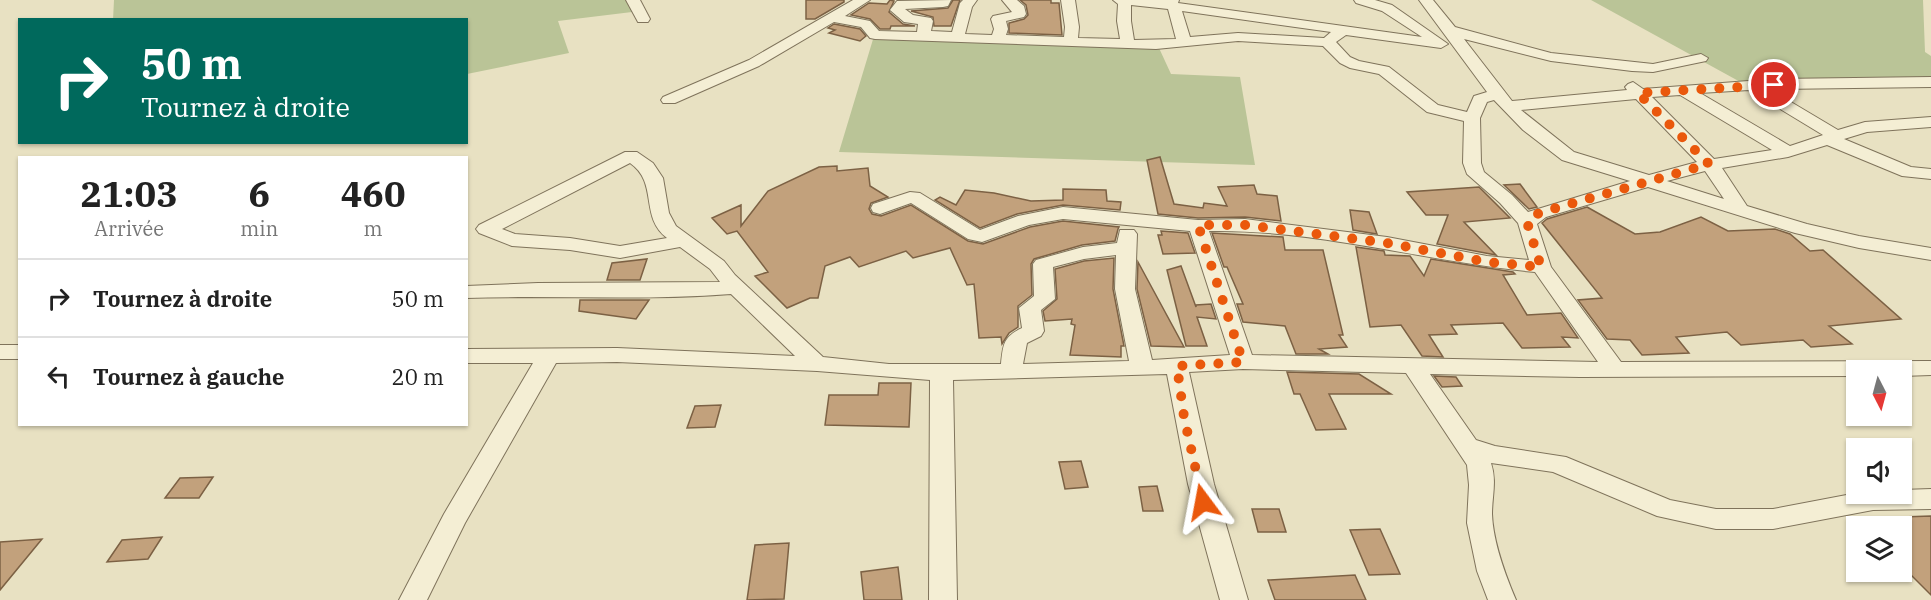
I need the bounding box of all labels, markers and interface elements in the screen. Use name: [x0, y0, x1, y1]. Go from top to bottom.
text: 50 m: [141, 36, 242, 91]
icon: right: [42, 42, 120, 120]
pin: [1748, 59, 1799, 110]
icon: arrive: [1757, 68, 1790, 101]
text: Tournez à droite: [141, 89, 350, 124]
text: 21:03: [80, 170, 178, 217]
text: 6: [248, 170, 270, 217]
text: 460: [341, 170, 406, 217]
text: Arrivée: [94, 215, 164, 242]
text: min: [240, 215, 278, 242]
text: m: [364, 215, 383, 242]
icon: right: [42, 282, 75, 315]
text: Tournez à droite: [93, 284, 272, 313]
text: 50 m: [392, 284, 444, 313]
icon: left: [42, 360, 75, 393]
north arrow: [1846, 360, 1912, 426]
map controls: [1846, 360, 1912, 582]
text: Tournez à gauche: [93, 362, 284, 391]
text: 20 m: [392, 362, 444, 391]
button: sound: [1846, 438, 1912, 504]
position arrow: [1171, 470, 1235, 534]
button: layers: [1846, 516, 1912, 582]

